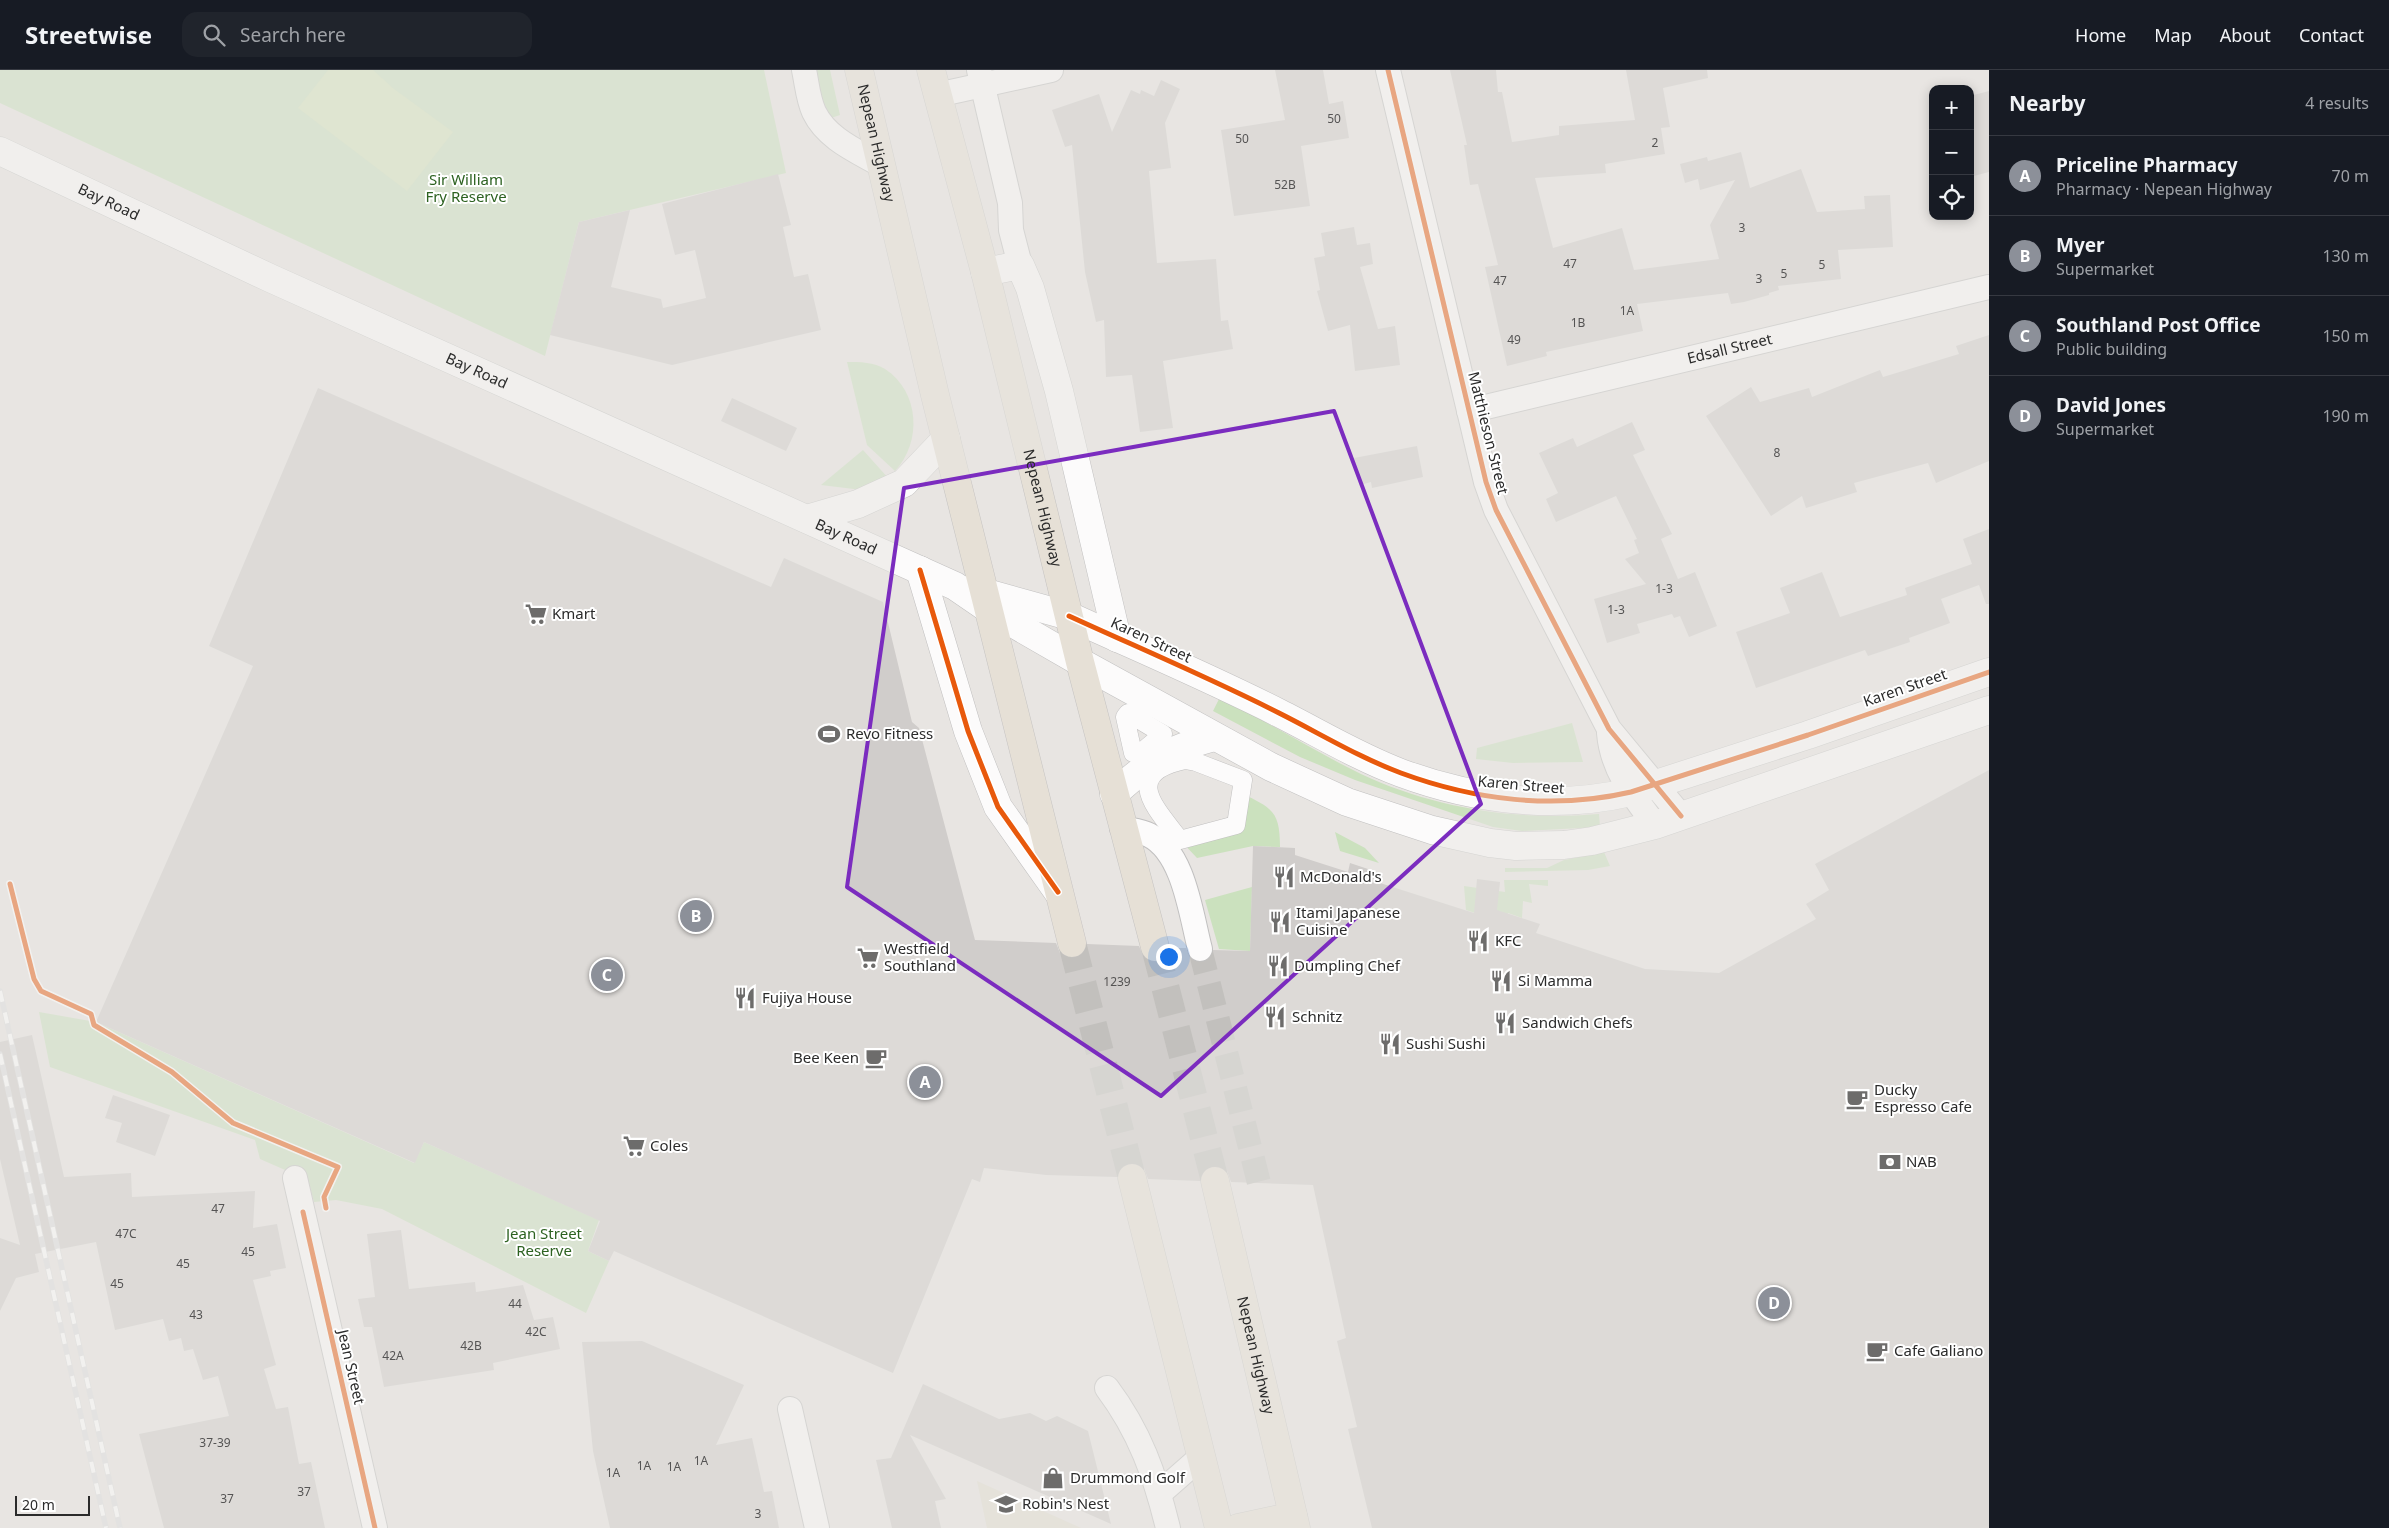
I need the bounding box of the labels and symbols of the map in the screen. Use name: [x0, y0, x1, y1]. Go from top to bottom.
street label: Nepean Highway: [854, 82, 901, 204]
house number: 50: [1327, 110, 1341, 127]
house number: 50: [1235, 130, 1249, 147]
house number: 2: [1652, 134, 1659, 151]
park label: Sir William Fry Reserve: [425, 169, 507, 206]
house number: 52B: [1274, 176, 1296, 193]
street label: Bay Road: [75, 178, 143, 224]
house number: 3: [1739, 219, 1746, 236]
house number: 47: [1563, 255, 1577, 272]
house number: 5: [1819, 256, 1826, 273]
house number: 5: [1781, 265, 1788, 282]
house number: 3: [1756, 270, 1763, 287]
house number: 47: [1493, 272, 1507, 289]
house number: 1A: [1620, 302, 1635, 319]
house number: 1B: [1571, 314, 1586, 331]
street label: Edsall Street: [1685, 328, 1775, 368]
house number: 49: [1507, 331, 1521, 348]
street label: Bay Road: [443, 347, 511, 393]
street label: Matthieson Street: [1464, 369, 1514, 497]
house number: 8: [1774, 444, 1781, 461]
street label: Nepean Highway: [1019, 447, 1068, 569]
street label: Bay Road: [812, 513, 881, 559]
house number: 1-3: [1655, 580, 1673, 597]
supermarket icon: Kmart: [523, 601, 549, 627]
house number: 1-3: [1607, 601, 1625, 618]
place label: Kmart: [552, 603, 596, 623]
street label: Karen Street: [1108, 612, 1196, 667]
street label: Karen Street: [1860, 663, 1950, 711]
sports icon: Revo Fitness: [816, 721, 842, 747]
place label: Revo Fitness: [846, 723, 933, 743]
street label: Karen Street: [1477, 770, 1566, 798]
restaurant icon: McDonald's: [1271, 864, 1297, 890]
place label: McDonald's: [1300, 866, 1382, 886]
pin: B: [680, 897, 712, 935]
place label: Itami Japanese Cuisine: [1296, 902, 1400, 939]
restaurant icon: Itami Japanese Cuisine: [1267, 909, 1293, 935]
restaurant icon: KFC: [1465, 928, 1491, 954]
place label: KFC: [1495, 930, 1522, 950]
place label: Westfield Southland: [884, 938, 956, 975]
your location: [1156, 944, 1182, 970]
supermarket icon: Westfield Southland: [855, 945, 881, 971]
restaurant icon: Dumpling Chef: [1265, 953, 1291, 979]
place label: Dumpling Chef: [1294, 955, 1401, 975]
pin: C: [591, 956, 623, 994]
restaurant icon: Si Mamma: [1488, 968, 1514, 994]
place label: Si Mamma: [1518, 970, 1593, 990]
house number: 1239: [1103, 973, 1131, 990]
restaurant icon: Fujiya House: [732, 985, 758, 1011]
place label: Fujiya House: [762, 987, 852, 1007]
restaurant icon: Schnitz: [1262, 1004, 1288, 1030]
place label: Schnitz: [1292, 1006, 1342, 1026]
restaurant icon: Sandwich Chefs: [1492, 1010, 1518, 1036]
place label: Sandwich Chefs: [1522, 1012, 1633, 1032]
restaurant icon: Sushi Sushi: [1377, 1031, 1403, 1057]
place label: Sushi Sushi: [1406, 1033, 1486, 1053]
cafe icon: Bee Keen: [863, 1045, 889, 1071]
place label: Bee Keen: [793, 1047, 859, 1067]
pin: A: [909, 1063, 941, 1101]
place label: Ducky Espresso Cafe: [1874, 1079, 1972, 1116]
cafe icon: Ducky Espresso Cafe: [1844, 1086, 1870, 1112]
supermarket icon: Coles: [621, 1133, 647, 1159]
place label: Coles: [650, 1135, 688, 1155]
bank icon: NAB: [1877, 1149, 1903, 1175]
place label: NAB: [1906, 1151, 1937, 1171]
house number: 47: [211, 1200, 225, 1217]
park label: Jean Street Reserve: [504, 1223, 583, 1260]
house number: 47C: [115, 1225, 137, 1242]
house number: 45: [241, 1243, 255, 1260]
house number: 45: [176, 1255, 190, 1272]
house number: 45: [110, 1275, 124, 1292]
pin: D: [1758, 1284, 1790, 1322]
street label: Nepean Highway: [1233, 1294, 1280, 1416]
house number: 44: [508, 1295, 522, 1312]
house number: 43: [189, 1306, 203, 1323]
house number: 42C: [525, 1323, 547, 1340]
street label: Jean Street: [333, 1326, 370, 1407]
house number: 42B: [460, 1337, 482, 1354]
cafe icon: Cafe Galiano: [1864, 1338, 1890, 1364]
place label: Cafe Galiano: [1894, 1340, 1983, 1360]
house number: 42A: [382, 1347, 404, 1364]
house number: 37-39: [199, 1434, 231, 1451]
house number: 1A: [694, 1452, 709, 1469]
house number: 1A: [637, 1457, 652, 1474]
house number: 1A: [667, 1458, 682, 1475]
house number: 1A: [606, 1464, 621, 1481]
shop icon: Drummond Golf: [1040, 1465, 1066, 1491]
place label: Drummond Golf: [1070, 1467, 1186, 1487]
house number: 37: [297, 1483, 311, 1500]
house number: 37: [220, 1490, 234, 1507]
school or university icon: Robin's Nest: [993, 1491, 1019, 1517]
scale bar: [15, 1493, 90, 1516]
place label: Robin's Nest: [1022, 1493, 1110, 1513]
house number: 3: [755, 1505, 762, 1522]

